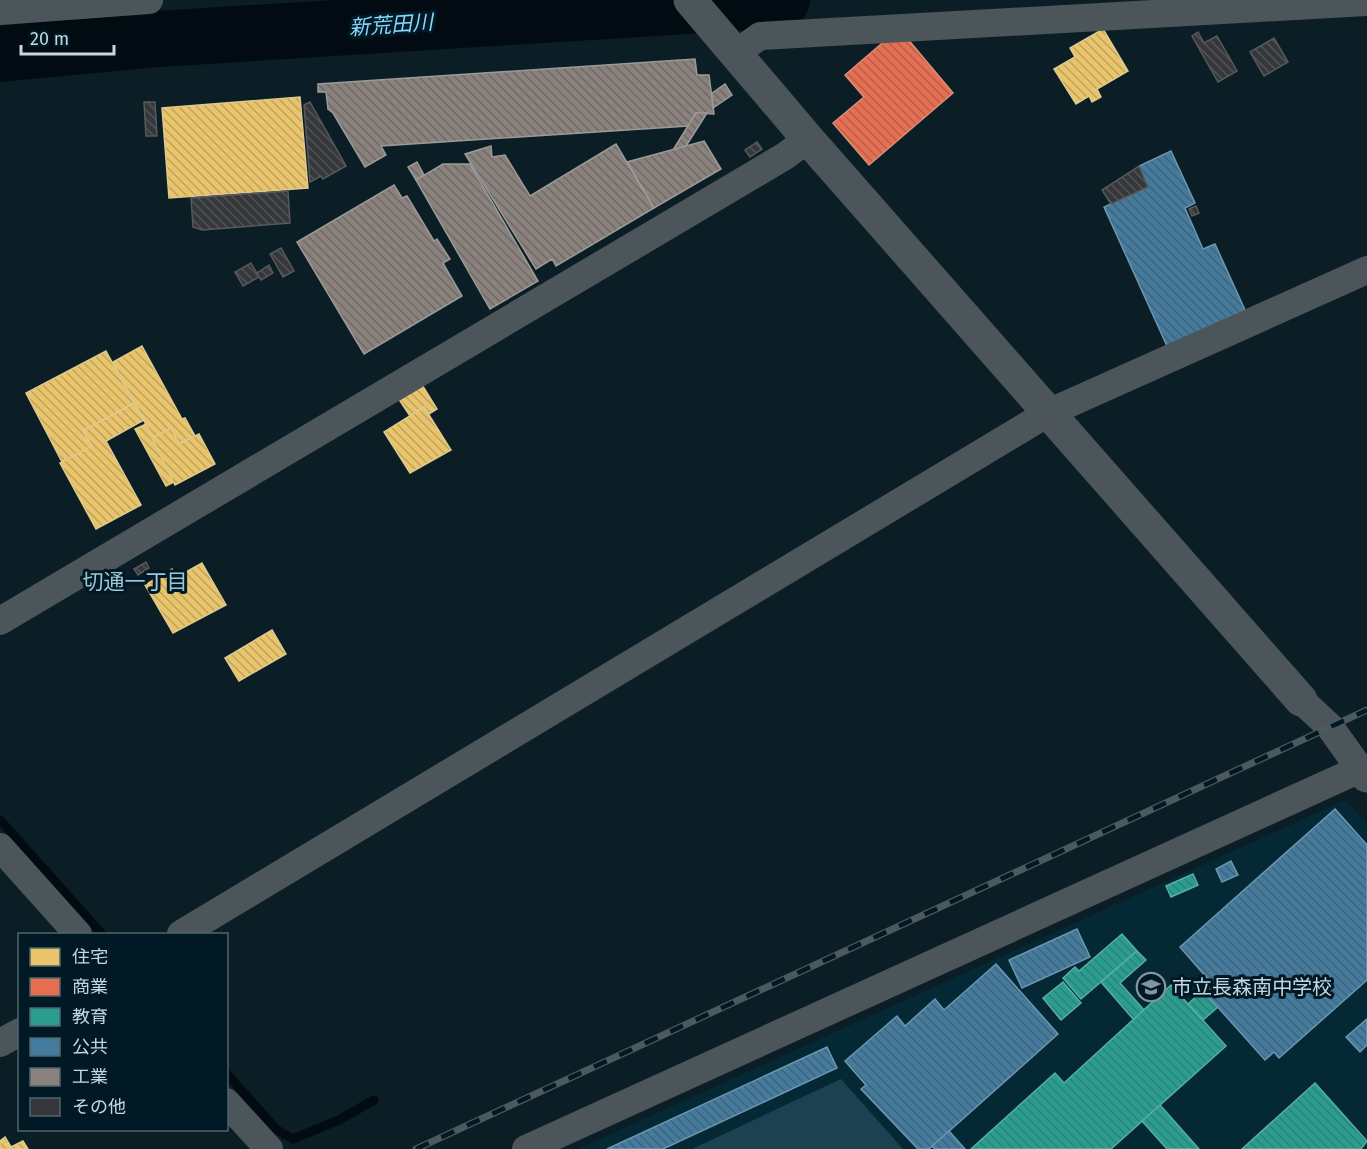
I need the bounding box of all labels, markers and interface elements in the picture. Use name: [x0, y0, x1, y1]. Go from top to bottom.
water label: 新荒田川: [348, 9, 436, 41]
scale bar: [21, 18, 114, 56]
text: 20 m: [30, 28, 69, 50]
district label: 切通一丁目: [83, 569, 188, 595]
legend: [18, 933, 228, 1131]
text: 住宅: [72, 946, 108, 968]
school or university icon: 市立長森南中学校: [1135, 971, 1167, 1003]
place label: 市立長森南中学校: [1172, 975, 1332, 999]
text: 商業: [72, 976, 108, 998]
text: 教育: [72, 1006, 108, 1028]
text: 公共: [72, 1036, 108, 1058]
text: 工業: [72, 1066, 108, 1088]
text: その他: [72, 1096, 126, 1118]

